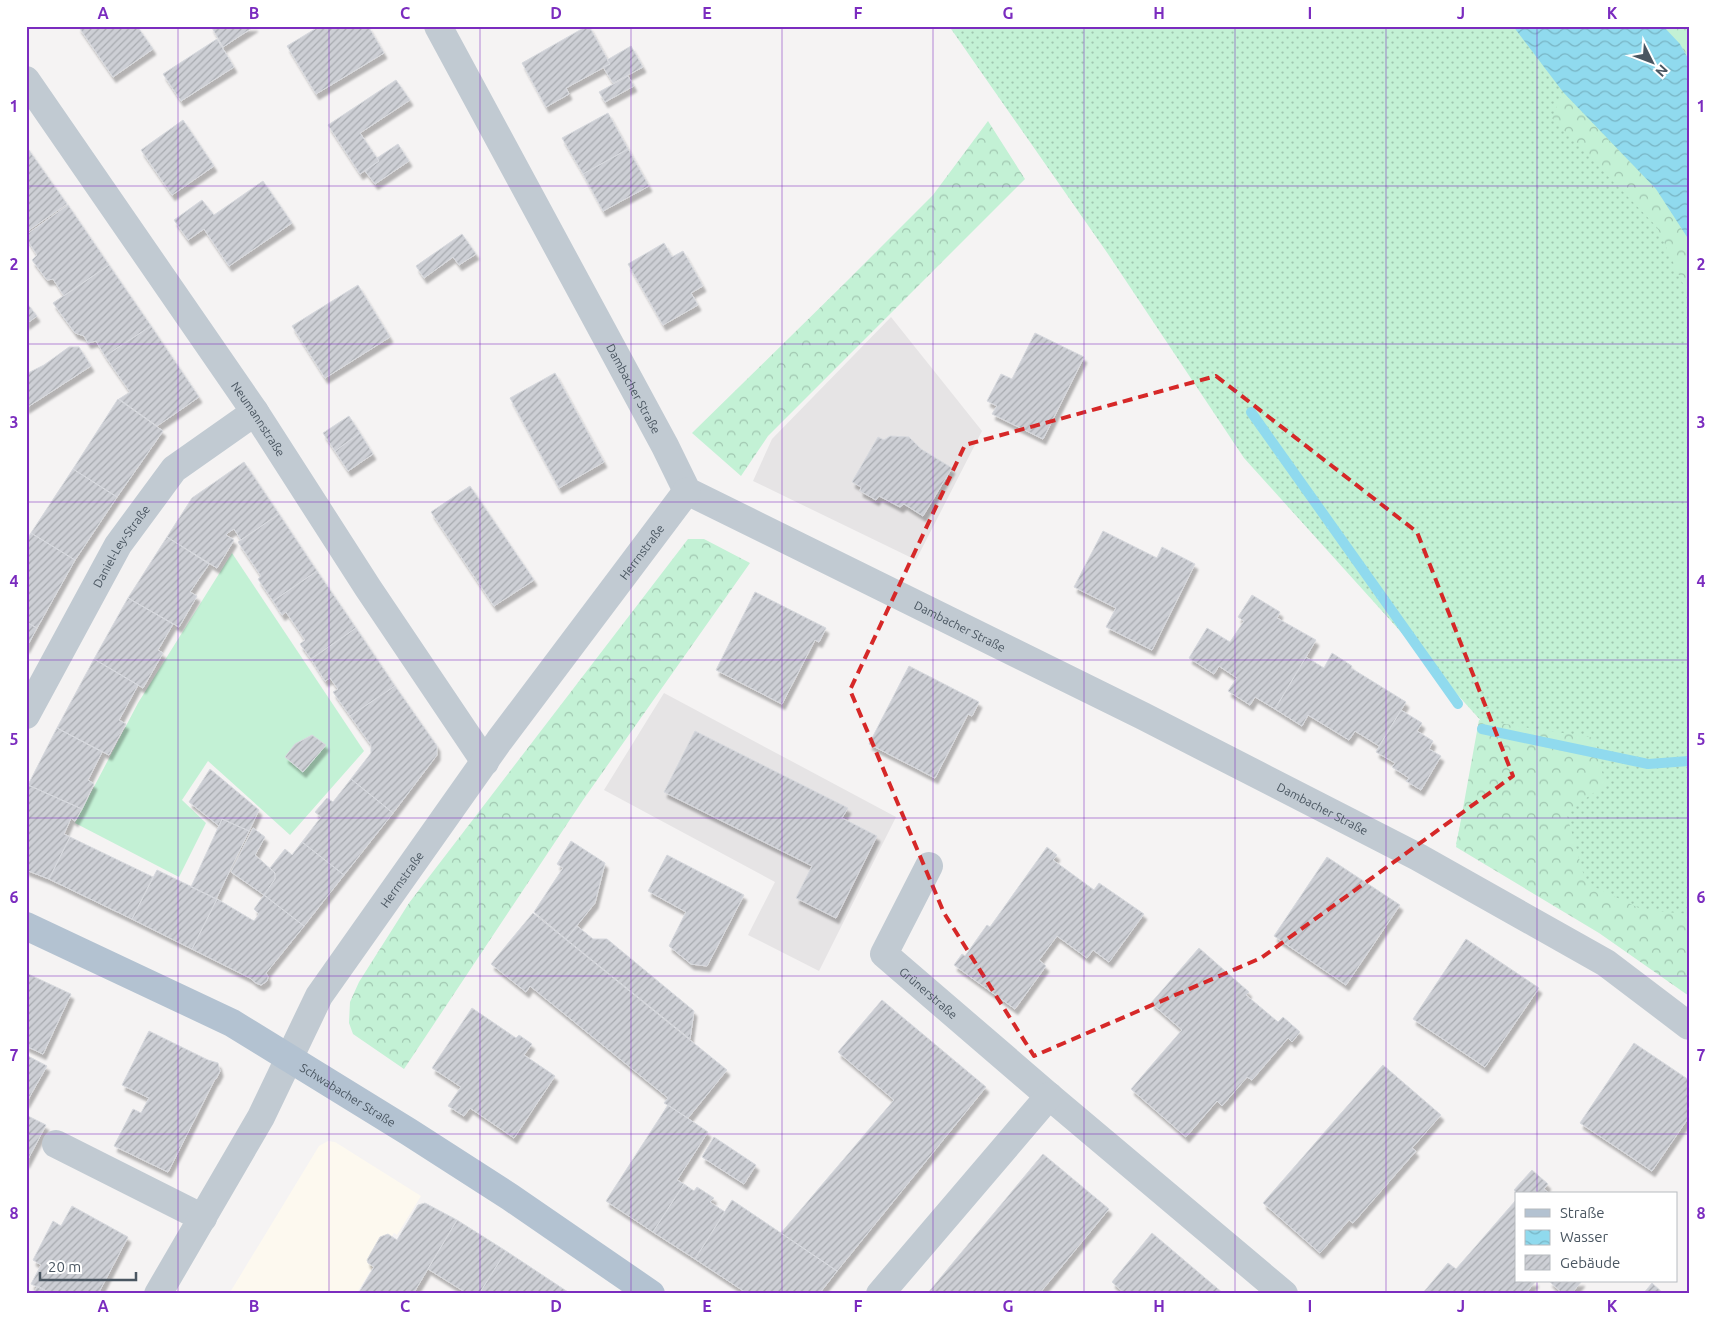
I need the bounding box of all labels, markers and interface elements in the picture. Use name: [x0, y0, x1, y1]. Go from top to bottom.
text: A: [97, 4, 109, 22]
text: B: [249, 4, 259, 22]
text: C: [400, 4, 410, 22]
text: D: [550, 4, 562, 22]
text: E: [702, 4, 712, 22]
text: F: [854, 4, 863, 22]
text: G: [1002, 4, 1014, 22]
text: H: [1153, 4, 1165, 22]
text: I: [1308, 4, 1312, 22]
text: J: [1457, 4, 1465, 22]
text: K: [1607, 4, 1618, 22]
north arrow: [1628, 38, 1678, 88]
text: N: [1652, 61, 1671, 80]
text: 1: [9, 97, 19, 115]
text: 1: [1696, 97, 1706, 115]
text: 2: [9, 255, 19, 273]
text: 2: [1696, 255, 1706, 273]
street label: Dambacher Straße: [604, 341, 663, 436]
street label: Neumannstraße: [229, 379, 288, 459]
text: 3: [9, 413, 19, 431]
text: 3: [1696, 413, 1706, 431]
street label: Daniel-Ley-Straße: [90, 502, 152, 589]
street label: Herrnstraße: [616, 522, 666, 582]
text: 4: [9, 572, 19, 590]
text: 4: [1696, 572, 1706, 590]
street label: Dambacher Straße: [912, 598, 1008, 654]
text: 5: [9, 730, 19, 748]
text: 5: [1696, 730, 1706, 748]
street label: Dambacher Straße: [1275, 780, 1370, 837]
street label: Herrnstraße: [377, 849, 426, 910]
text: 6: [9, 888, 19, 906]
text: 6: [1696, 888, 1706, 906]
street label: Grünerstraße: [897, 964, 960, 1021]
text: 7: [9, 1046, 19, 1064]
text: 7: [1696, 1046, 1706, 1064]
street label: Schwabacher Straße: [298, 1060, 398, 1129]
legend: [1515, 1192, 1678, 1282]
text: 8: [9, 1204, 19, 1222]
text: Straße: [1560, 1204, 1604, 1221]
text: 8: [1696, 1204, 1706, 1222]
text: Wasser: [1560, 1228, 1609, 1245]
scale bar: [40, 1250, 136, 1282]
text: Gebäude: [1560, 1254, 1620, 1271]
text: 20 m: [48, 1258, 81, 1275]
text: A: [97, 1297, 109, 1315]
text: B: [249, 1297, 259, 1315]
text: C: [400, 1297, 410, 1315]
text: D: [550, 1297, 562, 1315]
text: E: [702, 1297, 712, 1315]
text: F: [854, 1297, 863, 1315]
text: G: [1002, 1297, 1014, 1315]
text: H: [1153, 1297, 1165, 1315]
text: I: [1308, 1297, 1312, 1315]
text: J: [1457, 1297, 1465, 1315]
text: K: [1607, 1297, 1618, 1315]

